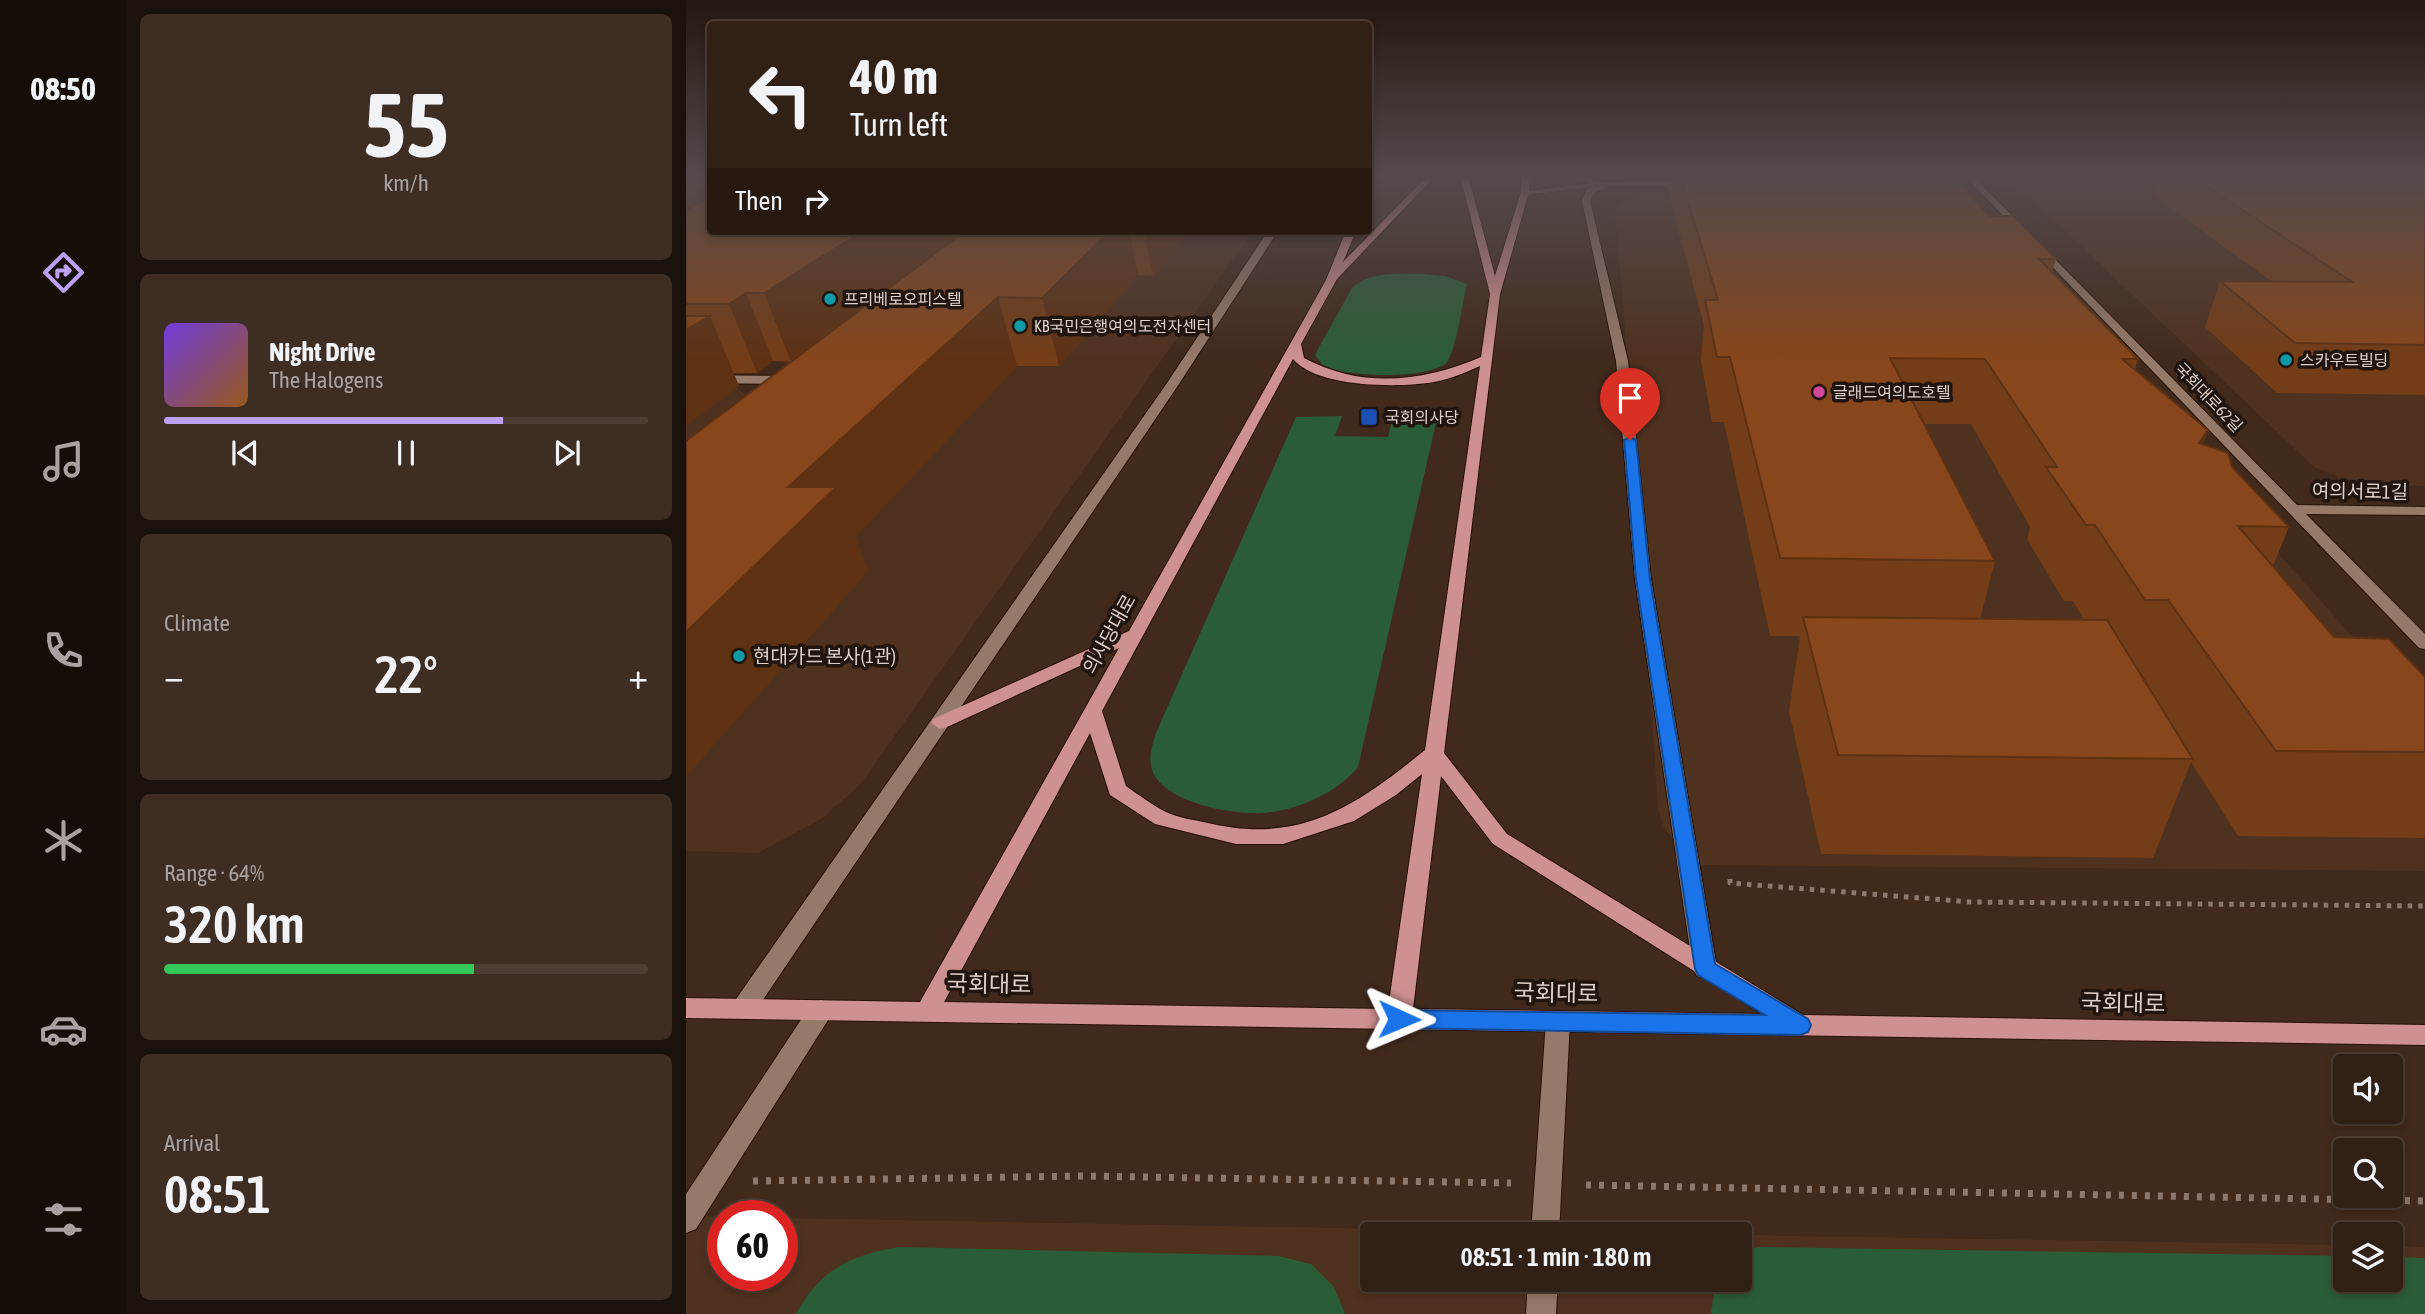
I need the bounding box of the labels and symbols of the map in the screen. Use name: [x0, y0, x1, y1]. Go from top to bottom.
place label: 프리베로오피스텔: [844, 290, 962, 308]
marker: 프리베로오피스텔: [822, 291, 838, 307]
place label: KB국민은행여의도전자센터: [1034, 317, 1211, 335]
marker: KB국민은행여의도전자센터: [1012, 318, 1028, 334]
place label: 스카우트빌딩: [2300, 351, 2388, 369]
marker: 스카우트빌딩: [2278, 352, 2294, 368]
street label: 국회대로62길: [2172, 359, 2246, 435]
pin: [1600, 368, 1660, 440]
place label: 글래드여의도호텔: [1833, 383, 1951, 401]
marker: 글래드여의도호텔: [1811, 384, 1827, 400]
marker: 국회의사당: [1359, 407, 1379, 427]
place label: 국회의사당: [1385, 408, 1459, 426]
street label: 여의서로1길: [2312, 479, 2408, 503]
street label: 의사당대로: [1078, 590, 1140, 678]
place label: 현대카드 본사(1관): [753, 645, 896, 667]
marker: 현대카드 본사(1관): [731, 648, 747, 664]
street label: 국회대로: [946, 970, 1032, 998]
street label: 국회대로: [1513, 979, 1599, 1007]
position arrow: [1362, 982, 1436, 1056]
street label: 국회대로: [2080, 989, 2166, 1017]
speed limit sign: 60: [707, 1200, 798, 1291]

